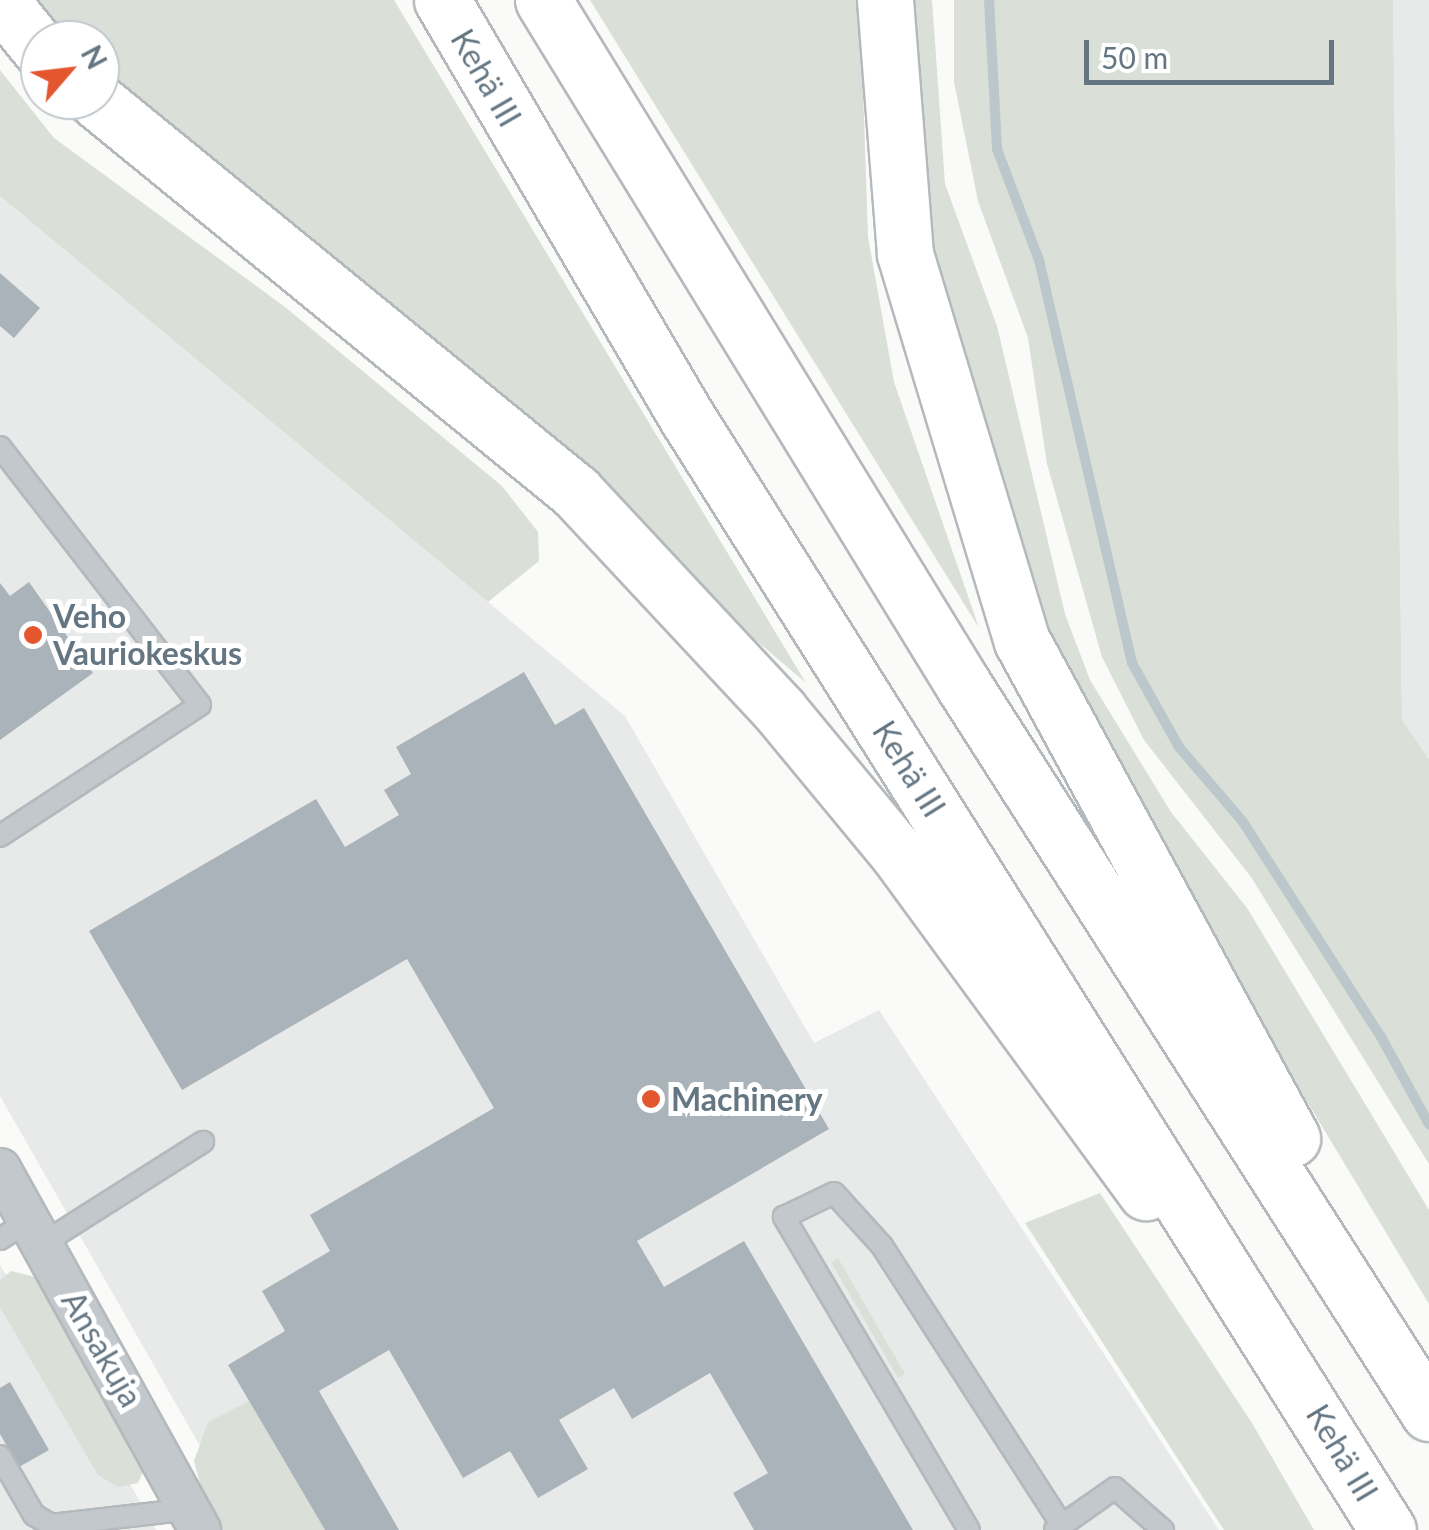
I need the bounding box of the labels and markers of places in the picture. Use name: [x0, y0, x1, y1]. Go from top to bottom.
place label: Veho Vauriokeskus: [53, 598, 242, 673]
marker: Veho Vauriokeskus: [22, 624, 44, 646]
place label: Machinery: [671, 1080, 823, 1118]
marker: Machinery: [640, 1088, 662, 1110]

